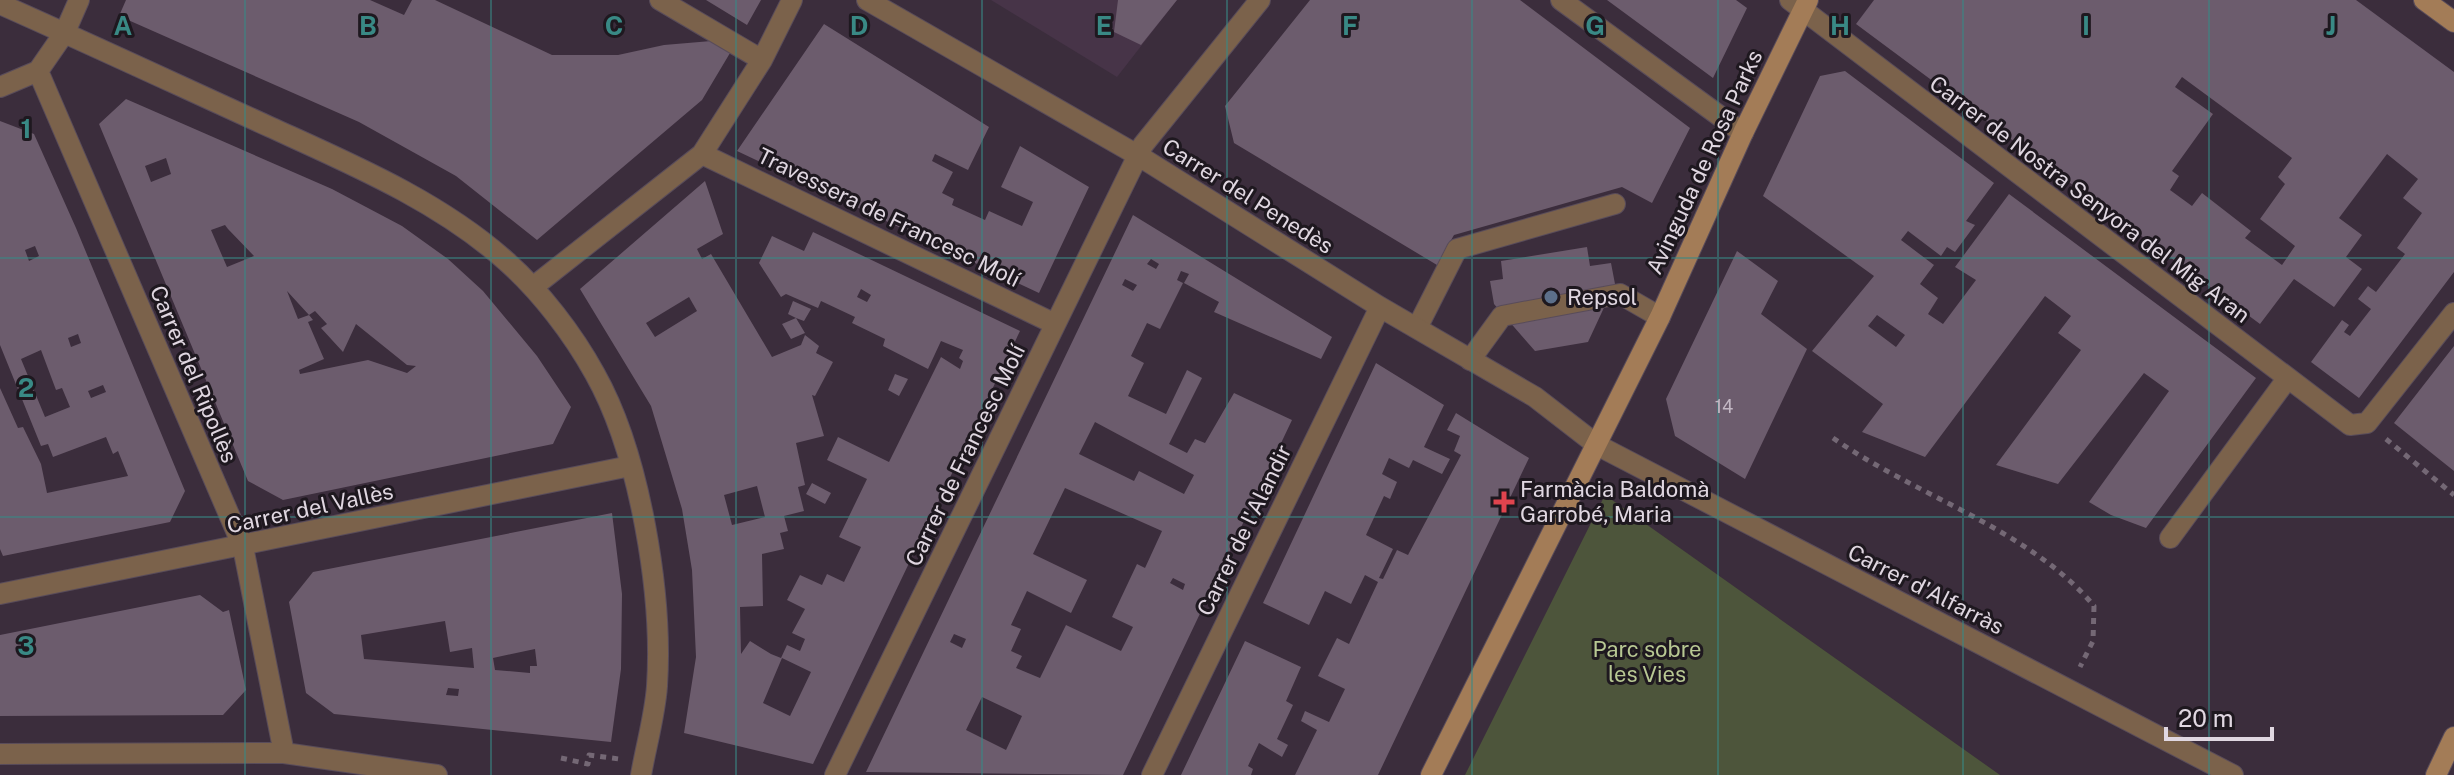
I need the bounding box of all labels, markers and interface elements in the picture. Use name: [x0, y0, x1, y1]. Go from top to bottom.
text: A: [114, 10, 133, 41]
text: B: [359, 10, 377, 41]
text: C: [605, 10, 623, 41]
text: D: [850, 10, 868, 41]
text: E: [1096, 10, 1112, 41]
text: F: [1342, 10, 1358, 41]
text: G: [1585, 10, 1605, 41]
text: H: [1830, 10, 1850, 41]
text: I: [2082, 10, 2090, 41]
text: J: [2326, 10, 2336, 41]
street label: Avinguda de Rosa Parks: [1641, 46, 1767, 278]
street label: Carrer de Nostra Senyora del Mig Aran: [1925, 70, 2255, 328]
text: 1: [20, 113, 32, 144]
street label: Carrer del Penedès: [1158, 133, 1338, 259]
street label: Travessera de Francesc Molí: [753, 142, 1025, 292]
street label: Carrer del Ripollès: [145, 282, 243, 466]
place label: Repsol: [1567, 284, 1637, 310]
marker: Repsol: [1542, 288, 1560, 306]
street label: Carrer de Francesc Molí: [900, 339, 1030, 570]
text: 2: [18, 372, 34, 403]
house number: 14: [1715, 396, 1733, 417]
street label: Carrer de l'Alandir: [1191, 440, 1297, 620]
place label: Farmàcia Baldomà Garrobé, Maria: [1520, 476, 1709, 527]
street label: Carrer del Vallès: [224, 478, 396, 538]
marker: Farmàcia Baldomà Garrobé, Maria: [1495, 493, 1513, 511]
street label: Carrer d'Alfarràs: [1844, 539, 2008, 639]
text: 3: [17, 630, 35, 661]
park label: Parc sobre les Vies: [1592, 636, 1702, 687]
scale bar: [2166, 691, 2272, 741]
text: 20 m: [2178, 704, 2234, 732]

